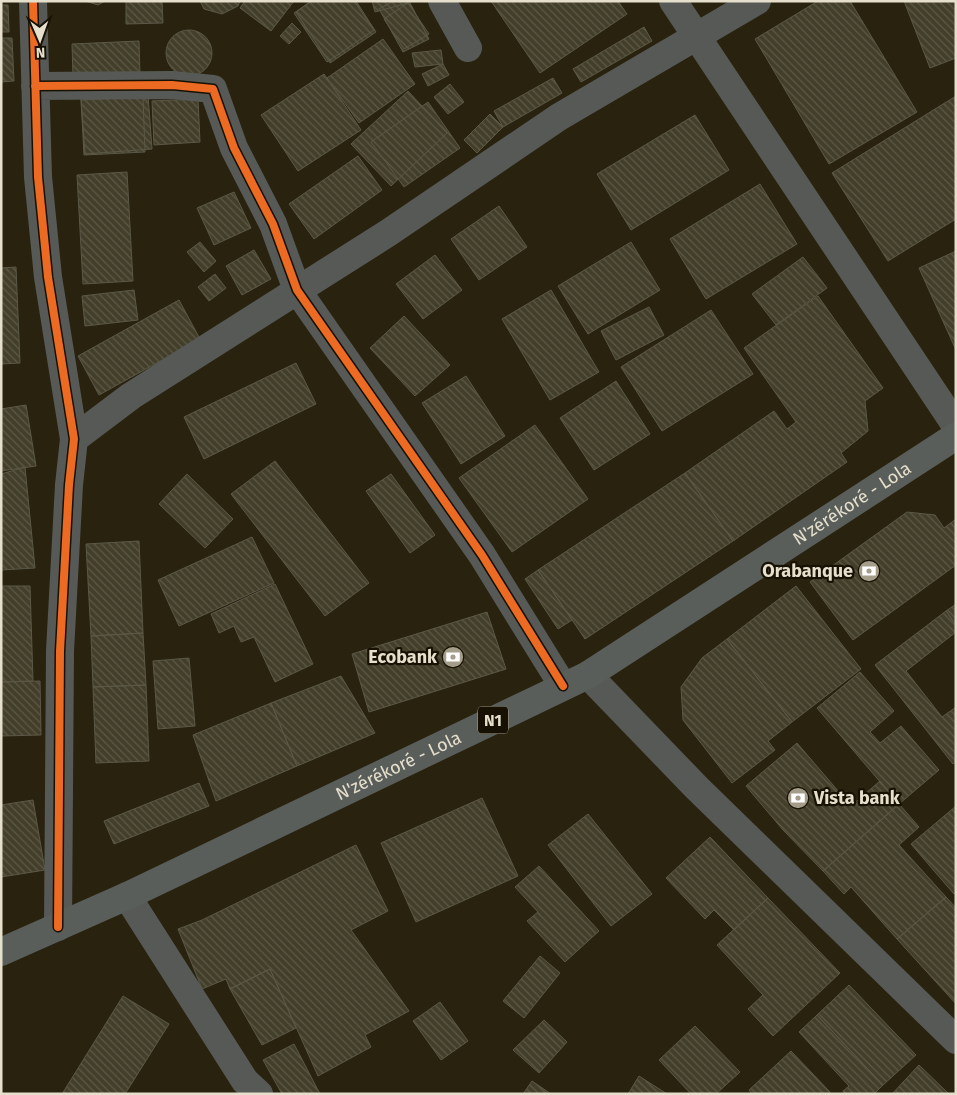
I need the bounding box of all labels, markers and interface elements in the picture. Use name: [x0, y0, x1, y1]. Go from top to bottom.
north arrow: [15, 15, 65, 65]
text: N: [35, 44, 45, 61]
street label: N'zérékoré - Lola: [789, 457, 915, 550]
bank icon: Orabanque: [857, 559, 881, 583]
place label: Orabanque: [762, 560, 853, 582]
bank icon: Ecobank: [441, 645, 465, 669]
place label: Ecobank: [368, 646, 438, 668]
road number: N1: [478, 706, 508, 734]
street label: N'zérékoré - Lola: [332, 726, 465, 805]
bank icon: Vista bank: [786, 786, 810, 810]
place label: Vista bank: [813, 787, 901, 809]

